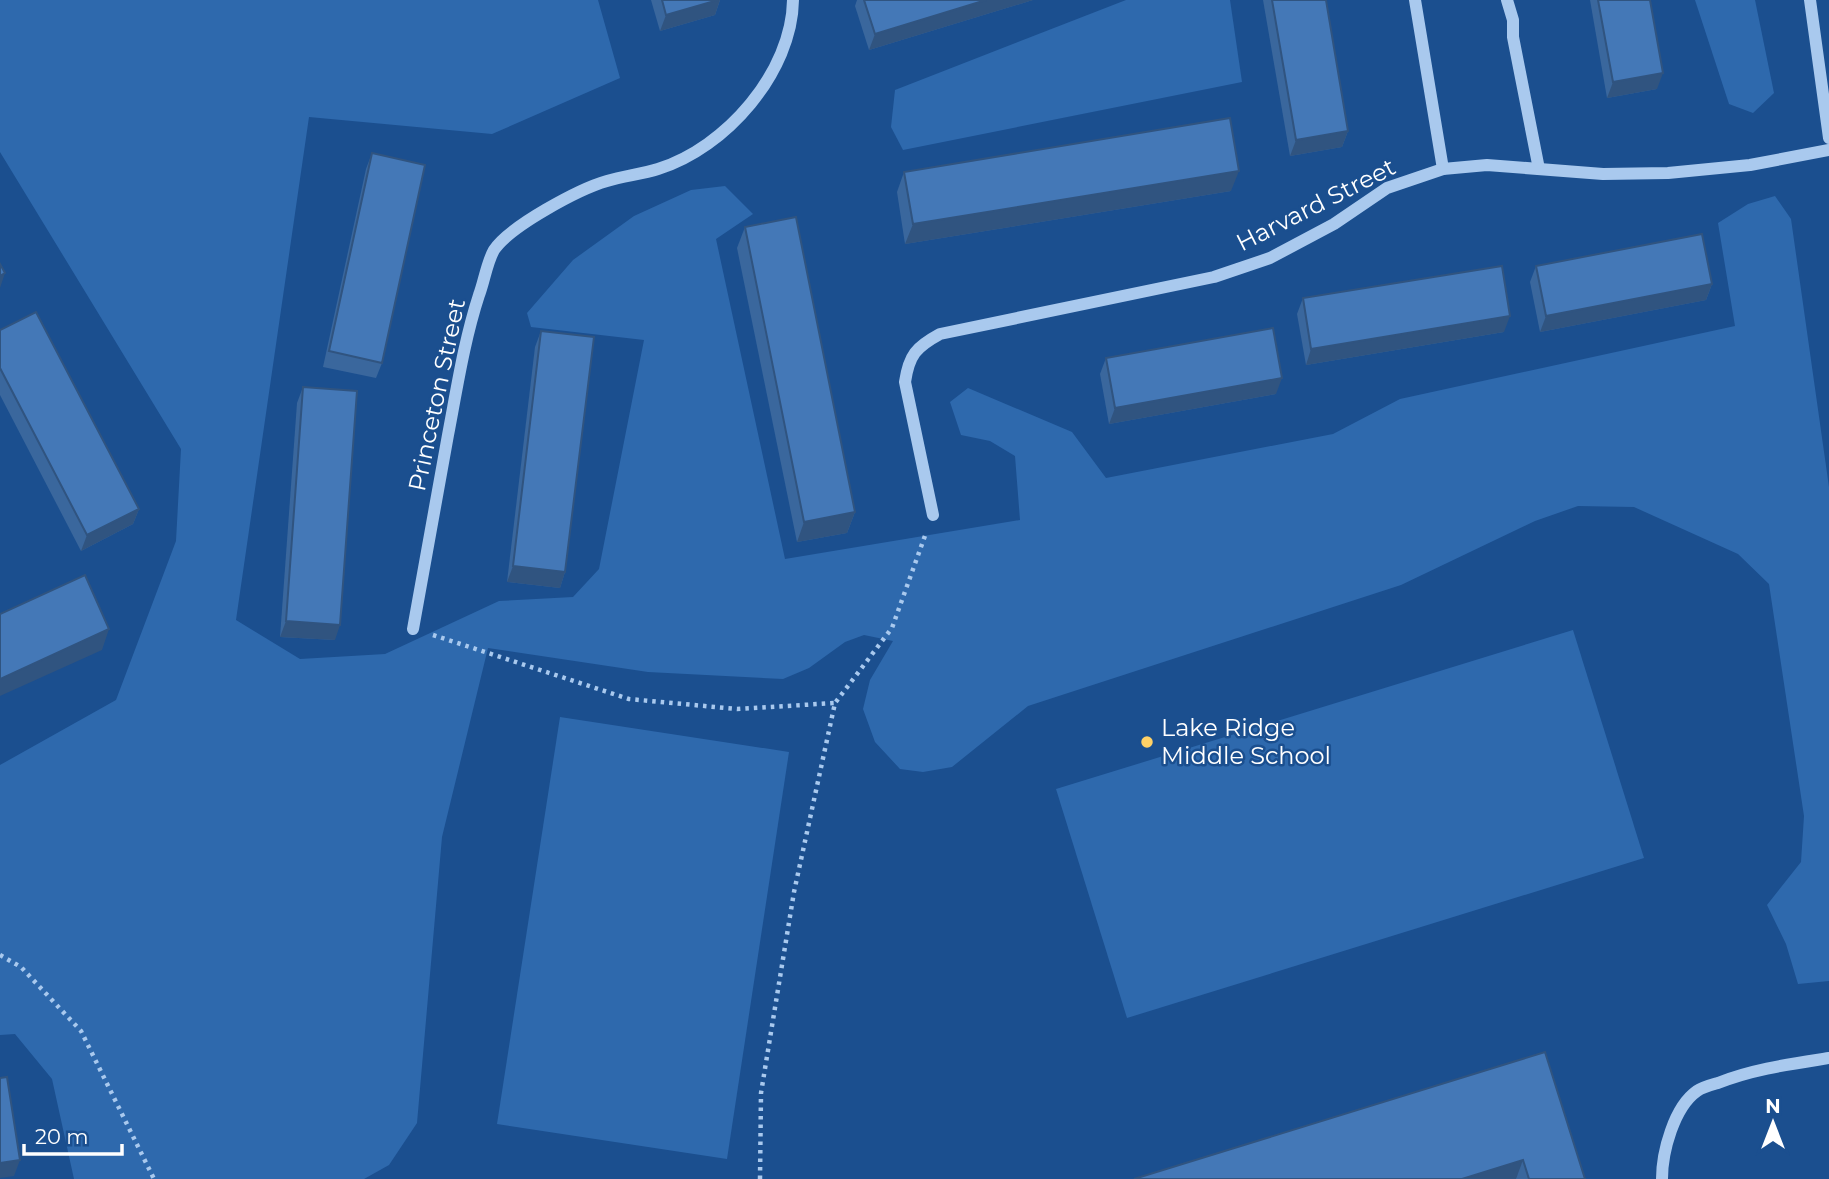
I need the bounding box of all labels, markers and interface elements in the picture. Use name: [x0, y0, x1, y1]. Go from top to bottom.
street label: Harvard Street: [1231, 152, 1400, 257]
street label: Princeton Street: [402, 296, 471, 494]
place label: Lake Ridge Middle School: [1161, 713, 1331, 770]
marker: Lake Ridge Middle School: [1139, 734, 1155, 750]
north arrow: [1738, 1088, 1808, 1158]
text: N: [1765, 1095, 1781, 1118]
scale bar: [24, 1112, 122, 1156]
text: 20 m: [35, 1124, 89, 1149]

